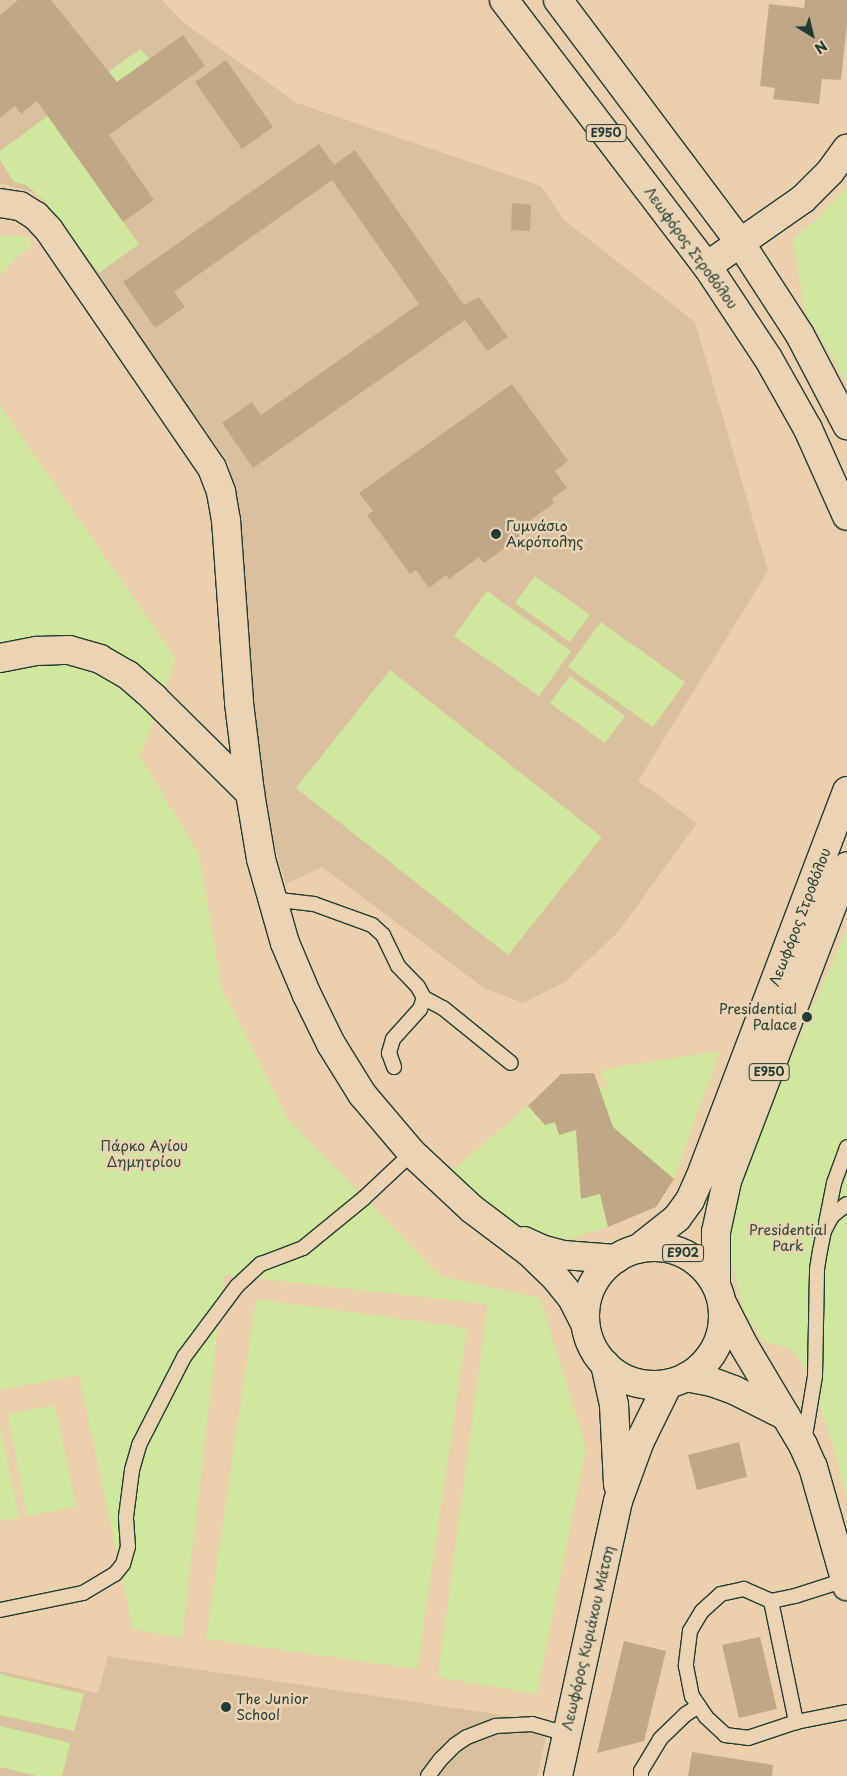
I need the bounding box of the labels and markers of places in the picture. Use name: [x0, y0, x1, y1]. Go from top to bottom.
place label: Γυμνάσιο Ακρόπολης: [506, 518, 584, 550]
marker: Γυμνάσιο Ακρόπολης: [490, 528, 502, 540]
place label: Presidential Palace: [719, 1001, 797, 1034]
marker: Presidential Palace: [801, 1011, 813, 1023]
place label: The Junior School: [236, 1691, 309, 1724]
marker: The Junior School: [220, 1701, 232, 1713]

